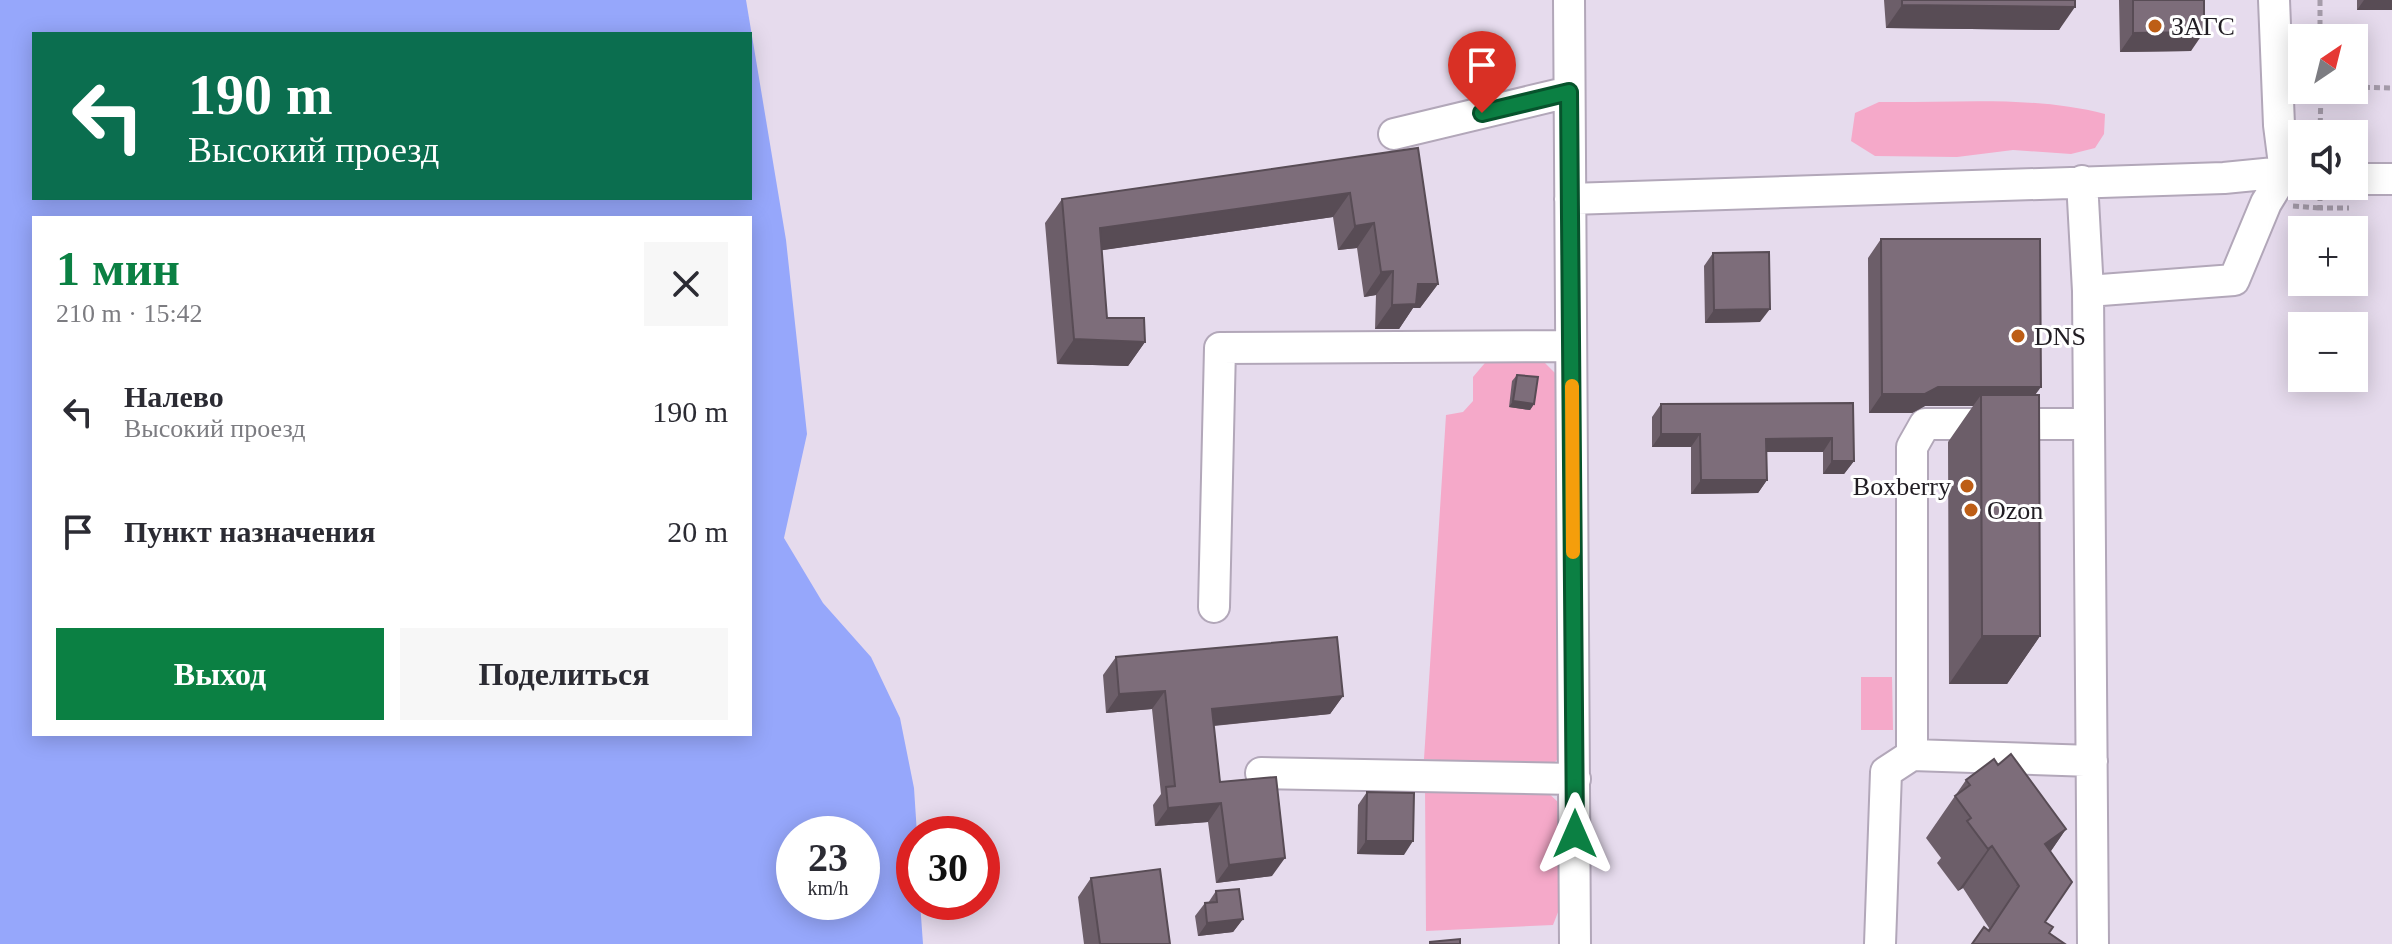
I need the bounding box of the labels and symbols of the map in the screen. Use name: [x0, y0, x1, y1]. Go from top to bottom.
place label: ЗАГС: [2171, 12, 2235, 41]
marker: ЗАГС: [2146, 17, 2164, 35]
north arrow: [2288, 24, 2368, 104]
pin: [1448, 31, 1516, 113]
place label: DNS: [2034, 322, 2086, 351]
marker: DNS: [2009, 327, 2027, 345]
place label: Boxberry: [1853, 472, 1951, 501]
marker: Boxberry: [1958, 477, 1976, 495]
place label: Ozon: [1987, 496, 2043, 525]
marker: Ozon: [1962, 501, 1980, 519]
position arrow: [1533, 792, 1617, 876]
speed limit sign: 30: [896, 816, 1000, 920]

